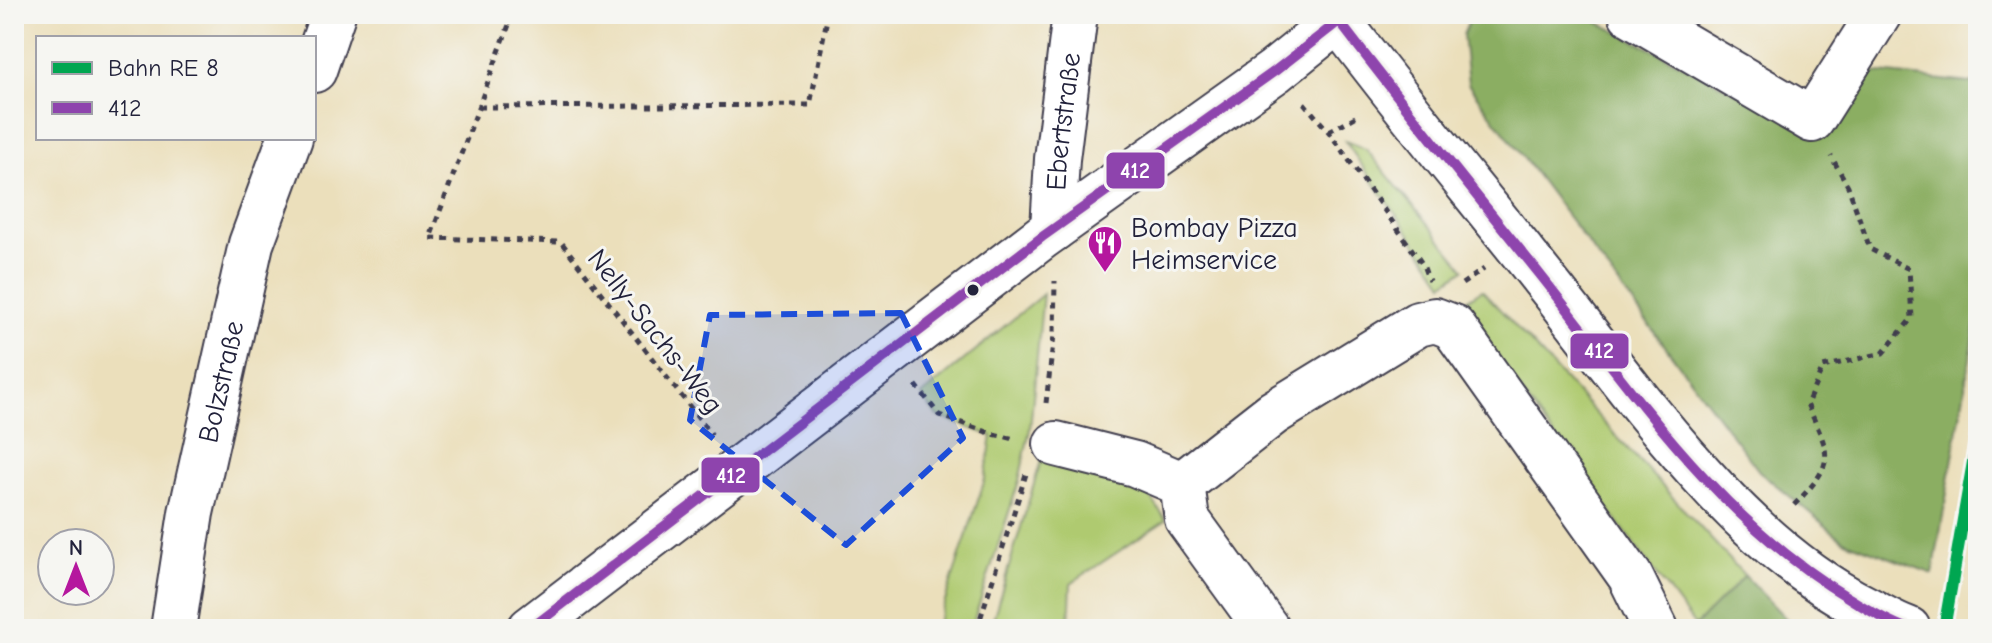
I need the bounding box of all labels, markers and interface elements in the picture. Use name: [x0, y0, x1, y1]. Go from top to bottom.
legend: [36, 36, 316, 140]
street label: Ebertstraße: [1040, 51, 1087, 191]
text: Bahn RE 8: [108, 54, 219, 82]
text: 412: [108, 94, 142, 122]
line badge: 412: [1105, 151, 1166, 190]
text: 412: [1120, 158, 1150, 184]
place label: Bombay Pizza Heimservice: [1131, 212, 1298, 276]
restaurant icon: Bombay Pizza Heimservice: [1086, 224, 1124, 274]
street label: Nelly-Sachs-Weg: [581, 243, 729, 420]
unlabelled marker: [965, 282, 981, 298]
street label: Bolzstraße: [192, 318, 250, 446]
line badge: 412: [1569, 332, 1630, 370]
text: 412: [1584, 338, 1614, 364]
line badge: 412: [700, 456, 761, 494]
text: 412: [716, 463, 746, 489]
north arrow: [36, 527, 116, 607]
text: N: [69, 535, 83, 561]

